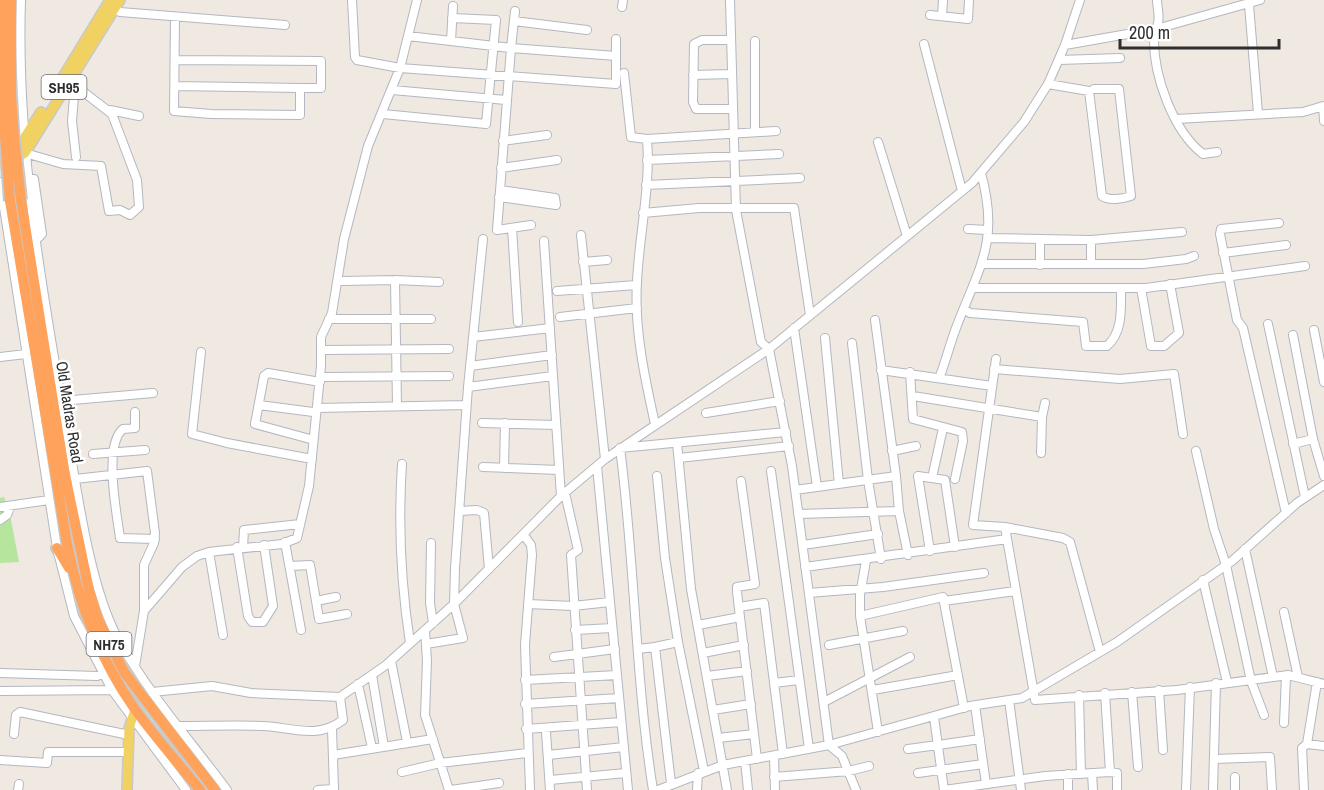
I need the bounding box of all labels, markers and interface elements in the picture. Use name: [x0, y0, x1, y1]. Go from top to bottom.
scale bar: [1120, 12, 1279, 50]
text: 200 m: [1129, 20, 1170, 45]
road number: SH95: [42, 75, 86, 99]
street label: Old Madras Road: [51, 359, 89, 465]
road number: NH75: [86, 632, 132, 656]

